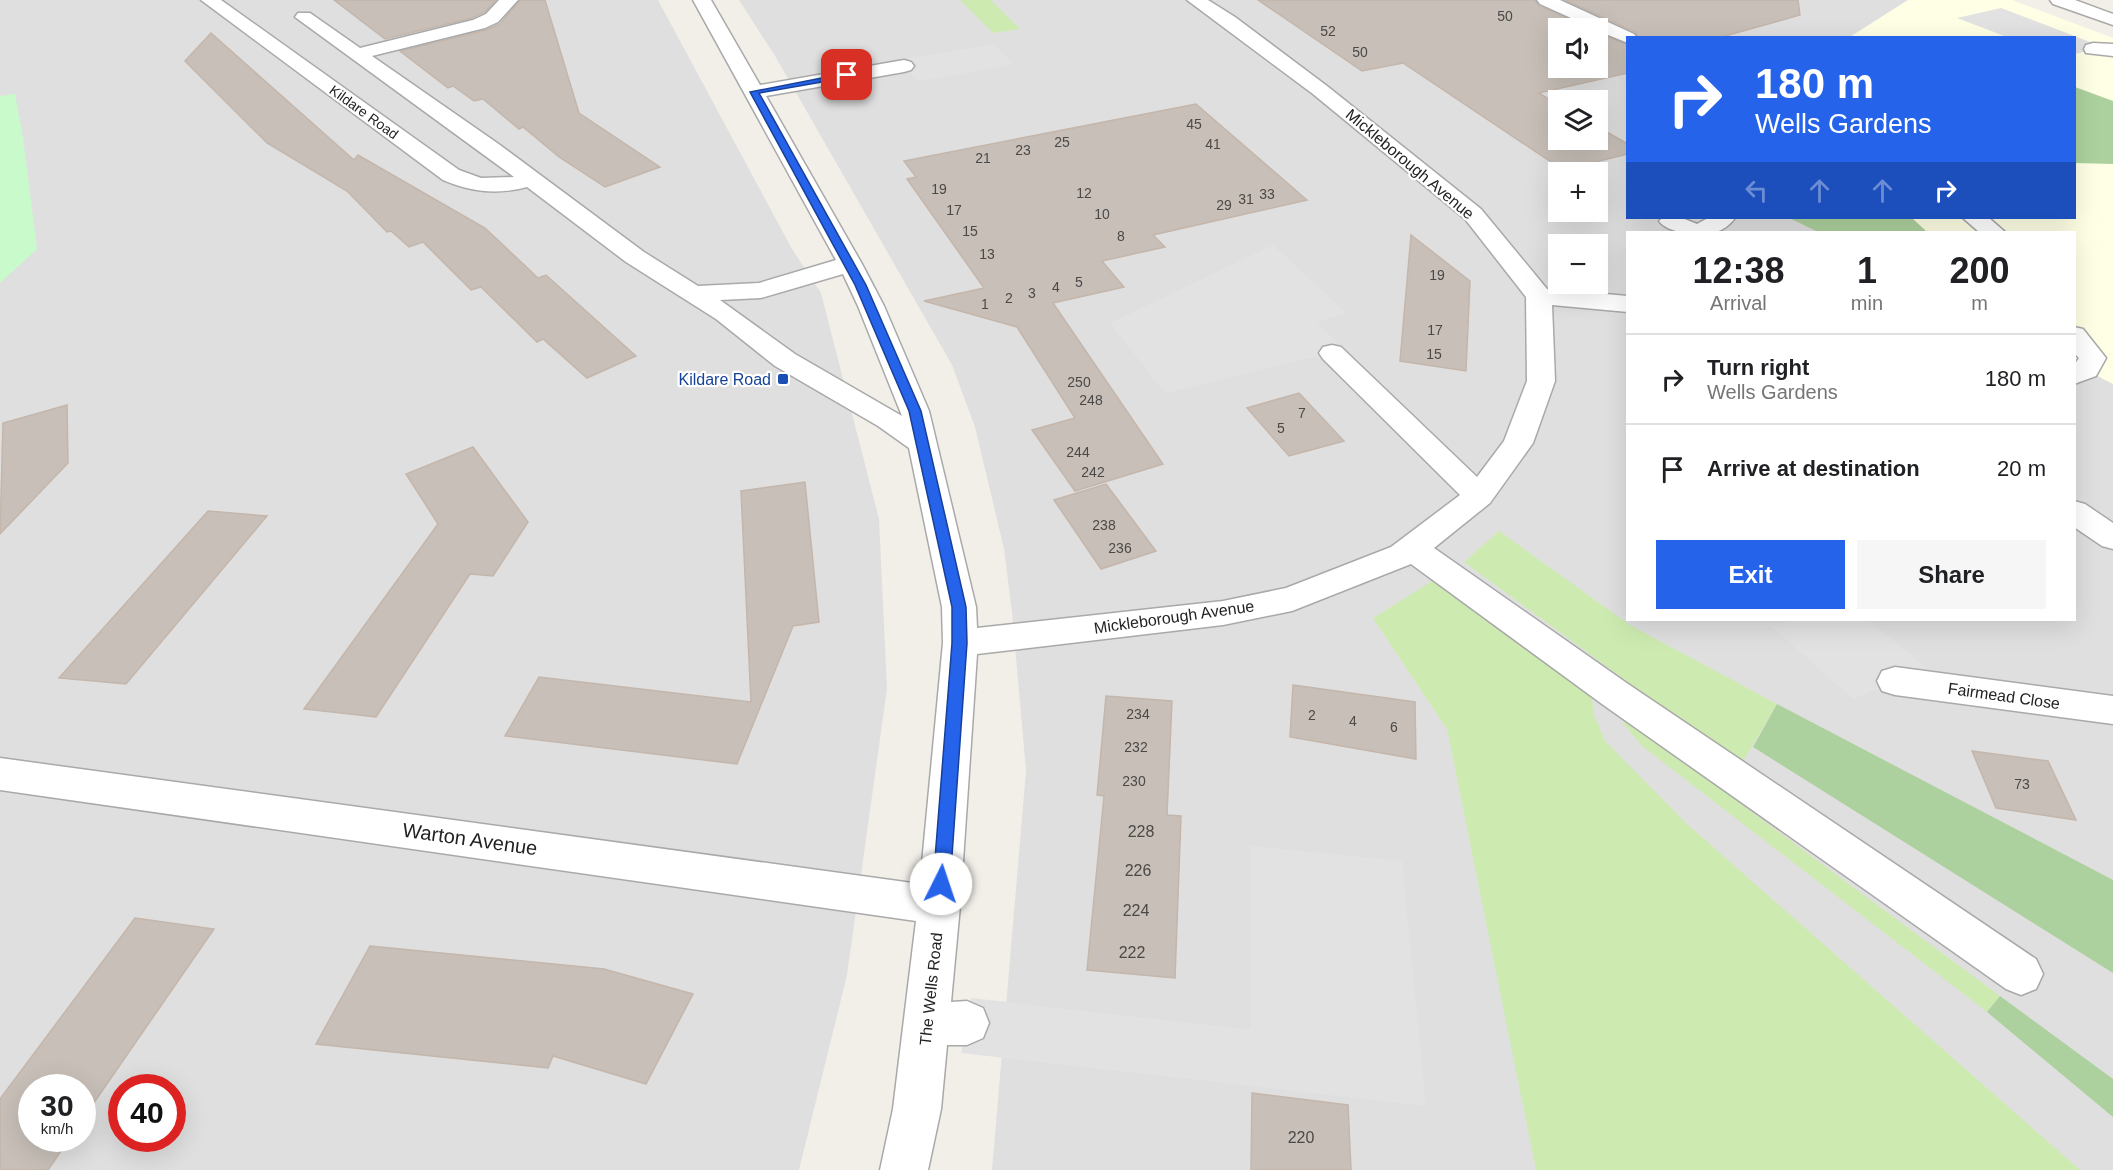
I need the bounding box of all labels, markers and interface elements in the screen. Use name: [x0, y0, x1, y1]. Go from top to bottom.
house number: 50: [1497, 8, 1513, 24]
map controls: [1548, 18, 1608, 294]
button: sound: [1548, 18, 1608, 78]
house number: 52: [1320, 23, 1336, 39]
house number: 50: [1352, 44, 1368, 60]
pin: [821, 49, 872, 100]
icon: arrive: [830, 58, 863, 91]
icon: right: [1656, 60, 1734, 138]
text: 180 m: [1755, 60, 1874, 107]
street label: Kildare Road: [327, 82, 401, 142]
button: layers: [1548, 90, 1608, 150]
street label: Mickleborough Avenue: [1343, 106, 1477, 223]
text: Wells Gardens: [1755, 109, 1932, 139]
house number: 45: [1186, 116, 1202, 132]
house number: 25: [1054, 134, 1070, 150]
house number: 41: [1205, 136, 1221, 152]
house number: 23: [1015, 142, 1031, 158]
house number: 21: [975, 150, 991, 166]
button: +: [1548, 162, 1608, 222]
icon: left: [1740, 174, 1773, 207]
icon: ahead: [1803, 174, 1836, 207]
icon: ahead: [1866, 174, 1899, 207]
icon: right: [1929, 174, 1962, 207]
house number: 19: [931, 181, 947, 197]
house number: 12: [1076, 185, 1092, 201]
house number: 33: [1259, 186, 1275, 202]
house number: 31: [1238, 191, 1254, 207]
house number: 29: [1216, 197, 1232, 213]
house number: 17: [946, 202, 962, 218]
house number: 10: [1094, 206, 1110, 222]
house number: 15: [962, 223, 978, 239]
house number: 8: [1117, 228, 1125, 244]
button: −: [1548, 234, 1608, 294]
house number: 13: [979, 246, 995, 262]
text: 12:38: [1692, 250, 1784, 291]
text: 1: [1857, 250, 1877, 291]
text: 200: [1949, 250, 2010, 291]
house number: 19: [1429, 267, 1445, 283]
house number: 5: [1075, 274, 1083, 290]
house number: 4: [1052, 279, 1060, 295]
house number: 3: [1028, 285, 1036, 301]
house number: 2: [1005, 290, 1013, 306]
text: Arrival: [1710, 292, 1767, 314]
text: min: [1851, 292, 1883, 314]
text: m: [1971, 292, 1988, 314]
house number: 1: [981, 296, 989, 312]
house number: 17: [1427, 322, 1443, 338]
house number: 15: [1426, 346, 1442, 362]
text: Turn right: [1707, 355, 1809, 380]
icon: right: [1656, 363, 1689, 396]
text: 180 m: [1985, 366, 2046, 391]
place label: Kildare Road: [679, 371, 771, 388]
marker: Kildare Road: [776, 372, 790, 386]
house number: 250: [1067, 374, 1091, 390]
text: Wells Gardens: [1707, 381, 1838, 403]
house number: 248: [1079, 392, 1103, 408]
house number: 7: [1298, 405, 1306, 421]
house number: 5: [1277, 420, 1285, 436]
house number: 244: [1066, 444, 1090, 460]
icon: arrive: [1656, 453, 1689, 486]
text: Arrive at destination: [1707, 456, 1920, 481]
text: 20 m: [1997, 456, 2046, 481]
house number: 242: [1081, 464, 1105, 480]
house number: 238: [1092, 517, 1116, 533]
house number: 236: [1108, 540, 1132, 556]
button: Exit: [1656, 540, 1845, 609]
button: Share: [1857, 540, 2046, 609]
street label: Mickleborough Avenue: [1093, 597, 1255, 637]
street label: Fairmead Close: [1947, 680, 2061, 712]
house number: 234: [1126, 706, 1150, 722]
house number: 2: [1308, 707, 1316, 723]
house number: 4: [1349, 713, 1357, 729]
house number: 6: [1390, 719, 1398, 735]
house number: 232: [1124, 739, 1148, 755]
house number: 230: [1122, 773, 1146, 789]
house number: 73: [2014, 776, 2030, 792]
street label: Warton Avenue: [401, 819, 539, 859]
house number: 228: [1128, 823, 1154, 840]
position arrow: [909, 852, 973, 916]
house number: 226: [1125, 862, 1151, 879]
house number: 224: [1123, 902, 1149, 919]
street label: The Wells Road: [917, 932, 945, 1046]
house number: 222: [1119, 944, 1145, 961]
speed limit sign: 40: [108, 1074, 186, 1152]
text: 30: [40, 1089, 74, 1122]
text: km/h: [41, 1120, 73, 1137]
house number: 220: [1288, 1129, 1314, 1146]

